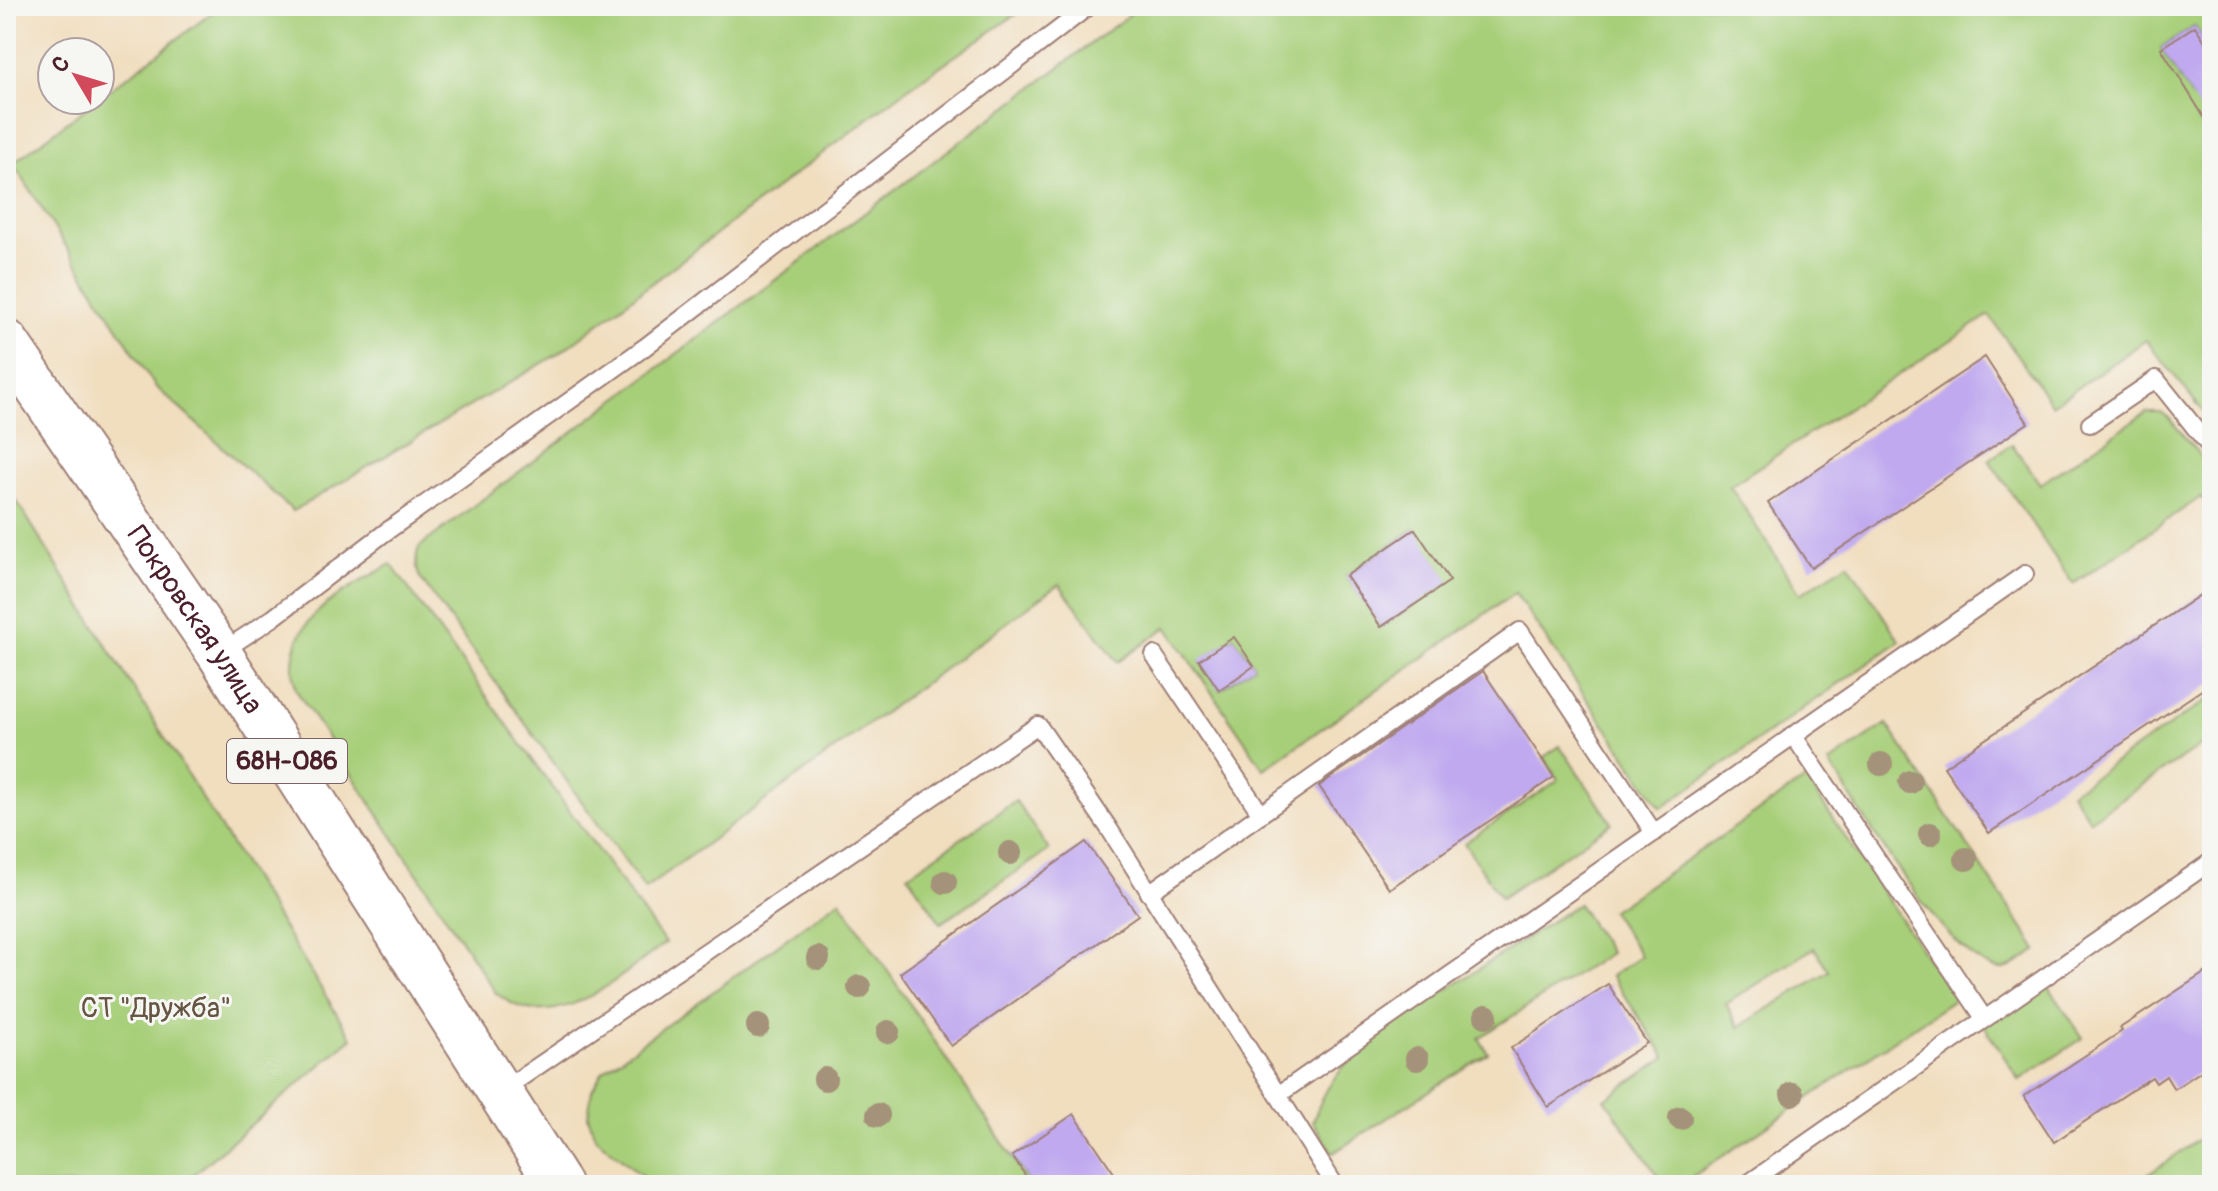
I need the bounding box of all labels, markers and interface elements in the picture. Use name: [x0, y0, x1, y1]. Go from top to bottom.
north arrow: [36, 36, 116, 116]
text: С: [46, 50, 76, 78]
street label: Покровская улица: [120, 519, 271, 720]
road number: 68Н-086: [227, 739, 347, 783]
park label: СТ "Дружба": [81, 991, 231, 1026]

